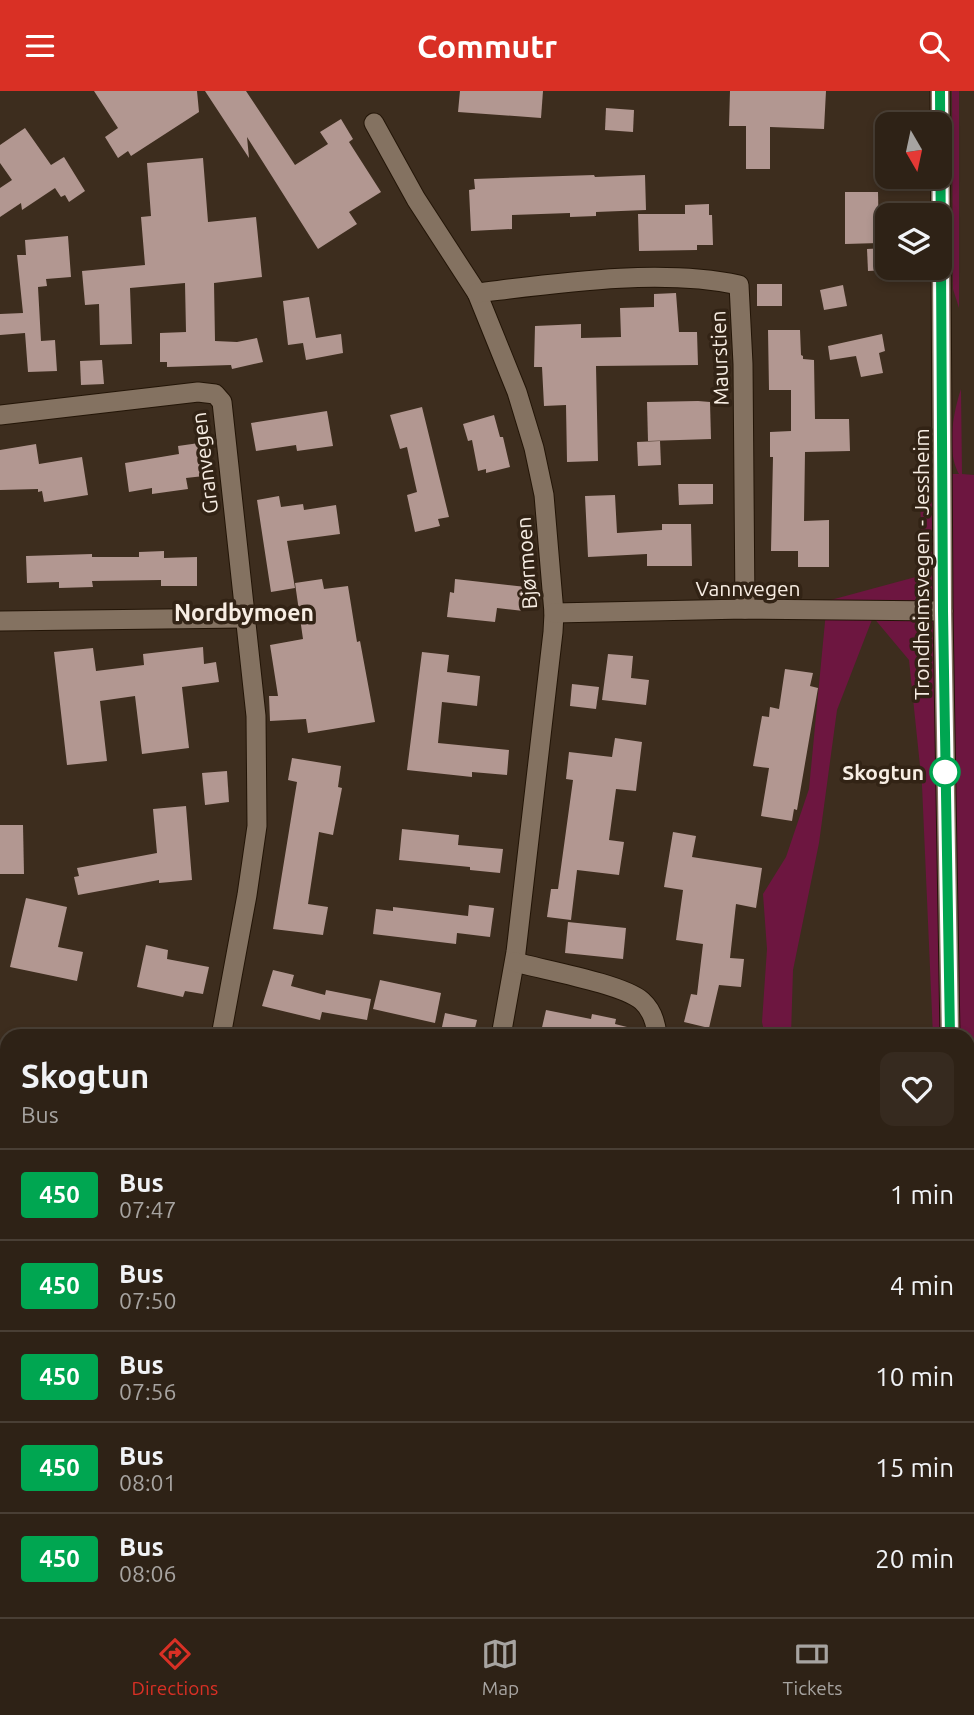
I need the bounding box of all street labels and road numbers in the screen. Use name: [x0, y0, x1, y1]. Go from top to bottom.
street label: Maurstien: [705, 310, 733, 406]
street label: Granvegen: [186, 411, 222, 515]
street label: Trondheimsvegen - Jessheim: [909, 428, 933, 700]
street label: Bjørmoen: [511, 516, 541, 610]
street label: Vannvegen: [695, 576, 801, 600]

